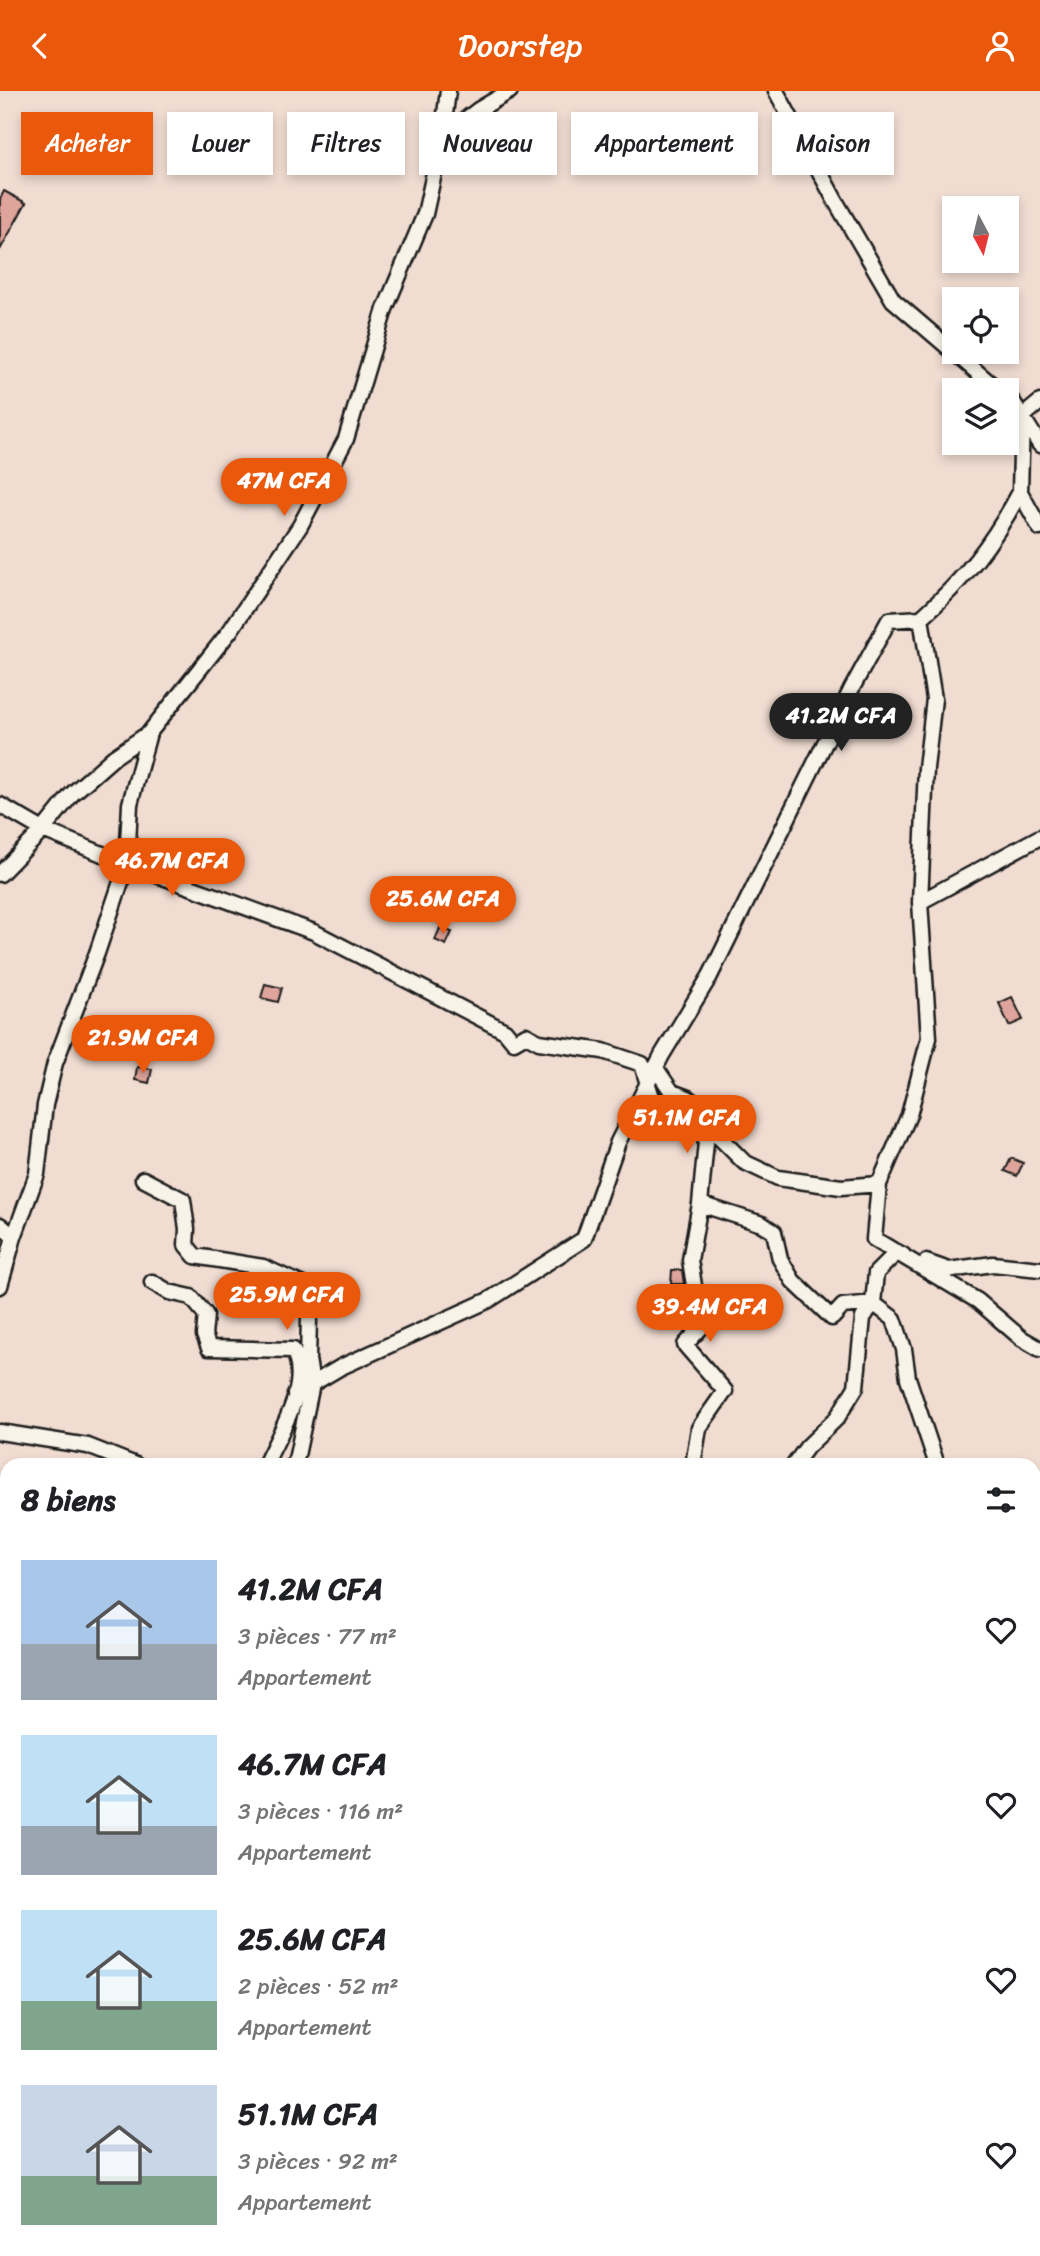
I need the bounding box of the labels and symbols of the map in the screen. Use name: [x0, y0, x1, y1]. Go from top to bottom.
north arrow: [942, 196, 1018, 273]
pin: 47M CFA: [219, 459, 349, 518]
pin: 41.2M CFA: [761, 693, 921, 753]
pin: 46.7M CFA: [92, 839, 252, 898]
pin: 25.6M CFA: [363, 877, 523, 936]
pin: 21.9M CFA: [63, 1016, 223, 1075]
pin: 51.1M CFA: [607, 1095, 767, 1155]
pin: 25.9M CFA: [207, 1273, 367, 1332]
pin: 39.4M CFA: [630, 1285, 790, 1344]

